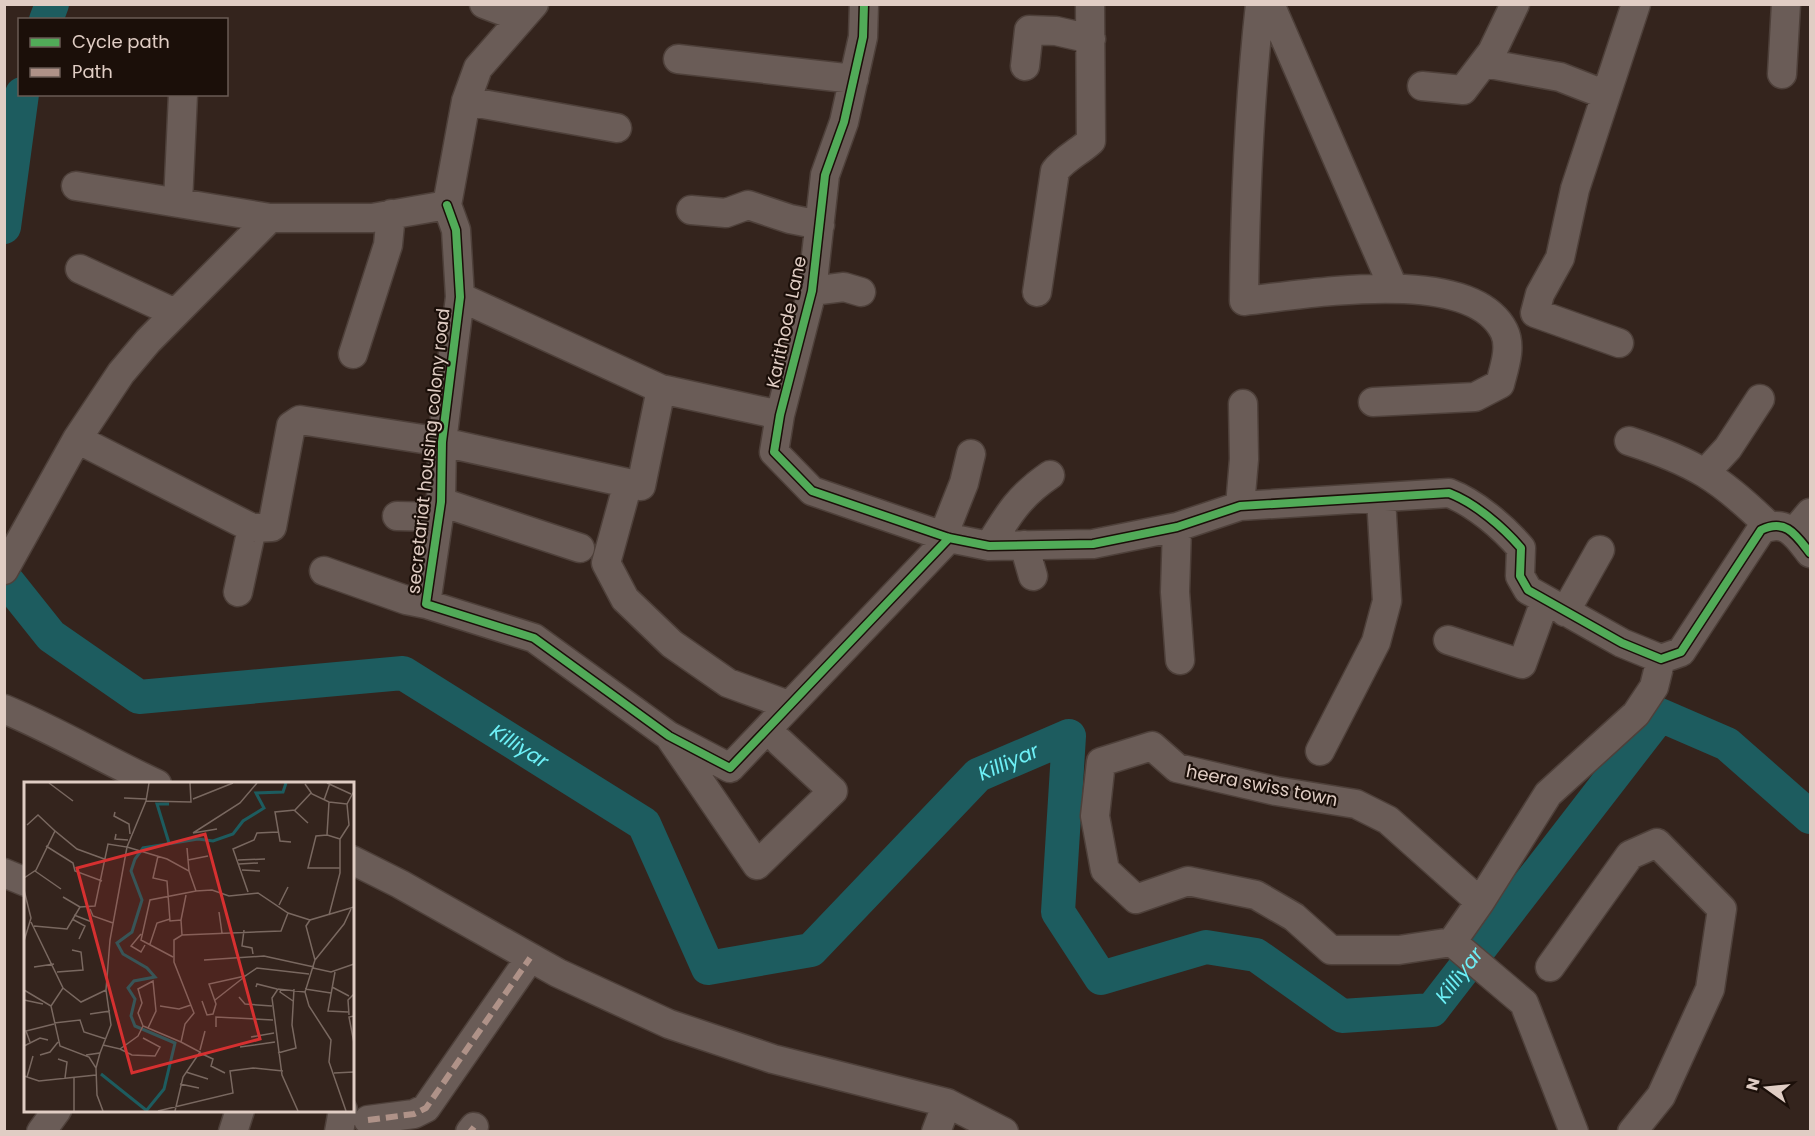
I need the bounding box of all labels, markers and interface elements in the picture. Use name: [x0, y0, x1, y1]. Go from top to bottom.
legend: [18, 18, 228, 96]
text: Cycle path: [72, 29, 170, 54]
text: Path: [72, 59, 113, 84]
street label: Karithode Lane: [760, 254, 812, 390]
street label: secretariat housing colony road: [401, 307, 455, 595]
water label: Killiyar: [485, 717, 554, 775]
water label: Killiyar: [973, 736, 1044, 787]
street label: heera swiss town: [1184, 758, 1340, 812]
inset map: [24, 782, 354, 1112]
water label: Killiyar: [1428, 941, 1490, 1009]
north arrow: [1737, 1058, 1797, 1118]
text: N: [1740, 1075, 1766, 1093]

